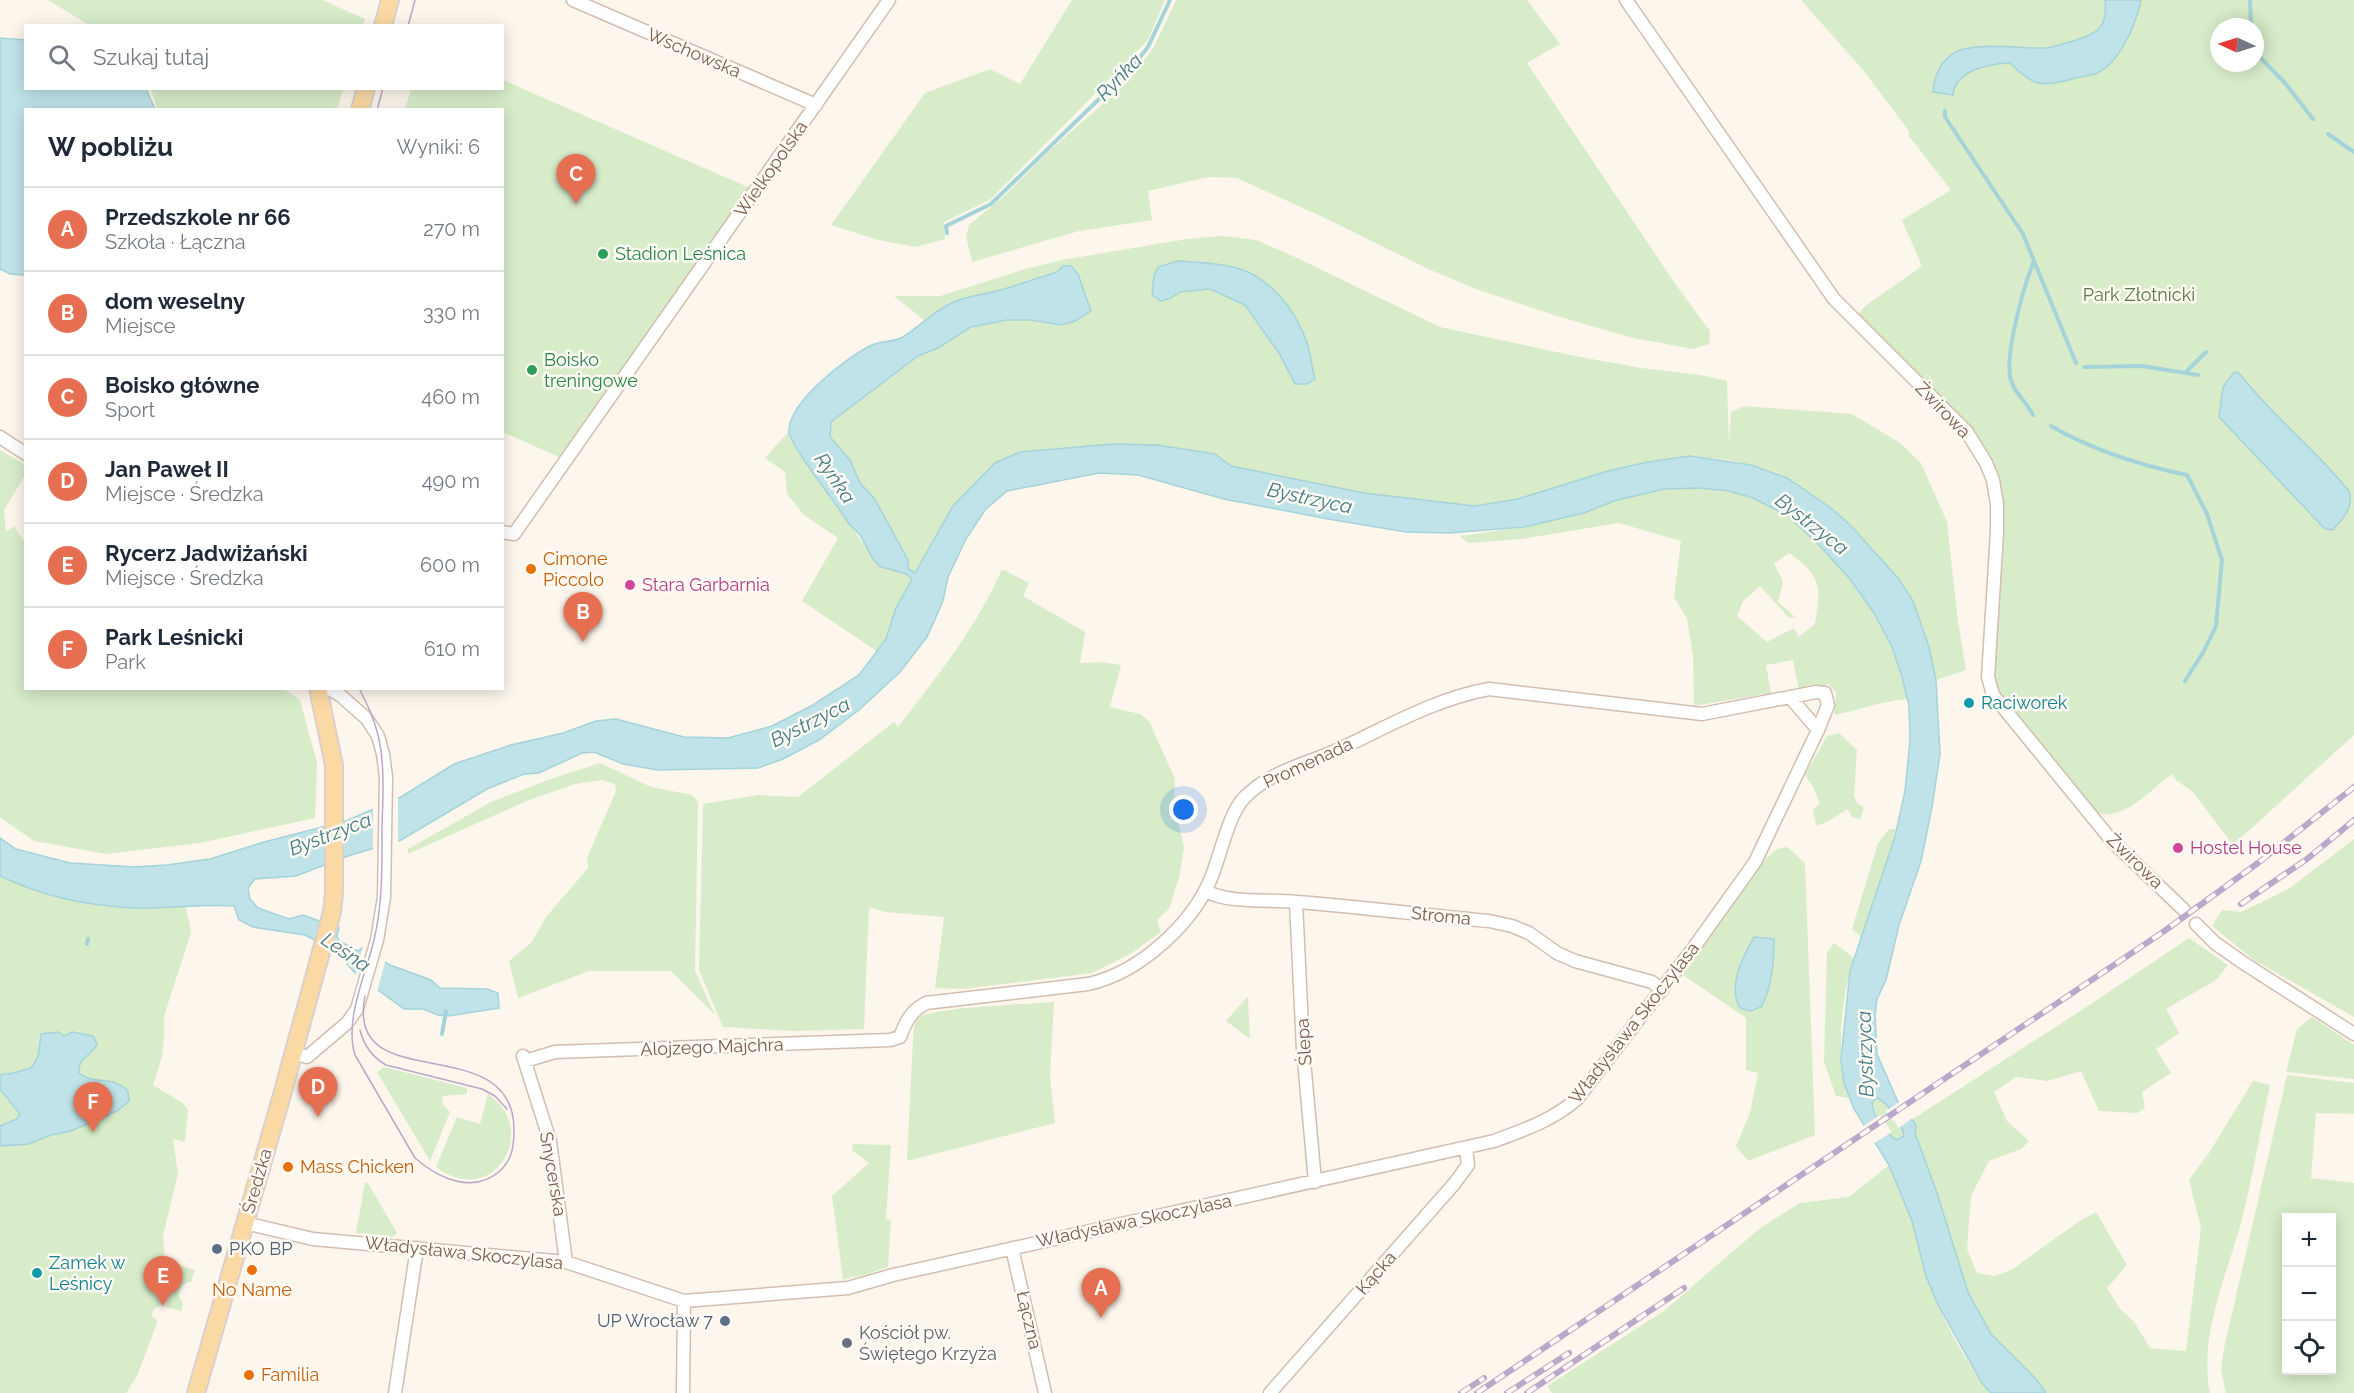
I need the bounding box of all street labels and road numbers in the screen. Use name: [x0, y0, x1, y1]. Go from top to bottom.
street label: Wschowska: [644, 23, 744, 82]
street label: Wielkopolska: [730, 117, 812, 221]
street label: Żwirowa: [1911, 377, 1975, 442]
street label: Promenada: [1260, 733, 1356, 792]
street label: Żwirowa: [2103, 829, 2168, 893]
street label: Stroma: [1410, 902, 1472, 929]
street label: Władysława Skoczylasa: [1564, 938, 1703, 1108]
street label: Ślepa: [1290, 1018, 1316, 1066]
street label: Alojzego Majchra: [640, 1034, 784, 1059]
street label: Snycerska: [536, 1130, 571, 1218]
street label: Średzka: [236, 1146, 276, 1216]
street label: Władysława Skoczylasa: [1034, 1190, 1234, 1251]
street label: Władysława Skoczylasa: [364, 1232, 564, 1273]
street label: Kącka: [1351, 1247, 1400, 1299]
street label: Łączna: [1013, 1289, 1046, 1351]

